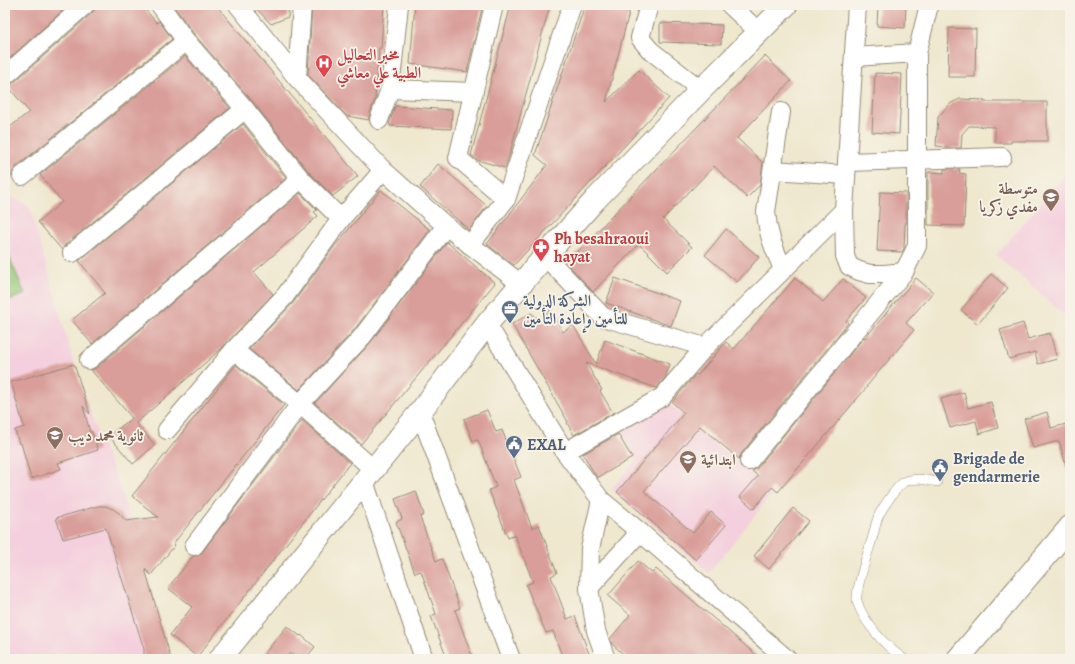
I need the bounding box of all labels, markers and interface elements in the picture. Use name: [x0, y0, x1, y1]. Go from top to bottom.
place label: مخبر التحاليل الطبية علي معاشي: [337, 44, 421, 88]
hospital icon: مخبر التحاليل الطبية علي معاشي: [314, 53, 334, 78]
place label: متوسطة مفدي زكريا: [979, 178, 1038, 220]
school or university icon: متوسطة مفدي زكريا: [1041, 187, 1061, 212]
place label: Ph besahraoui hayat: [554, 228, 649, 268]
pharmacy icon: Ph besahraoui hayat: [531, 237, 551, 262]
place label: الشركة الدولية للتأمين وإعادة التأمين: [523, 290, 628, 334]
office icon: الشركة الدولية للتأمين وإعادة التأمين: [500, 299, 520, 324]
school or university icon: ثانوية محمد ديب: [45, 425, 65, 450]
place label: ثانوية محمد ديب: [68, 425, 144, 447]
public building icon: EXAL: [504, 434, 524, 459]
place label: EXAL: [527, 434, 566, 456]
place label: Brigade de gendarmerie: [953, 448, 1040, 488]
school or university icon: ابتدائية: [678, 449, 698, 474]
place label: ابتدائية: [701, 449, 736, 471]
public building icon: Brigade de gendarmerie: [930, 457, 950, 482]

